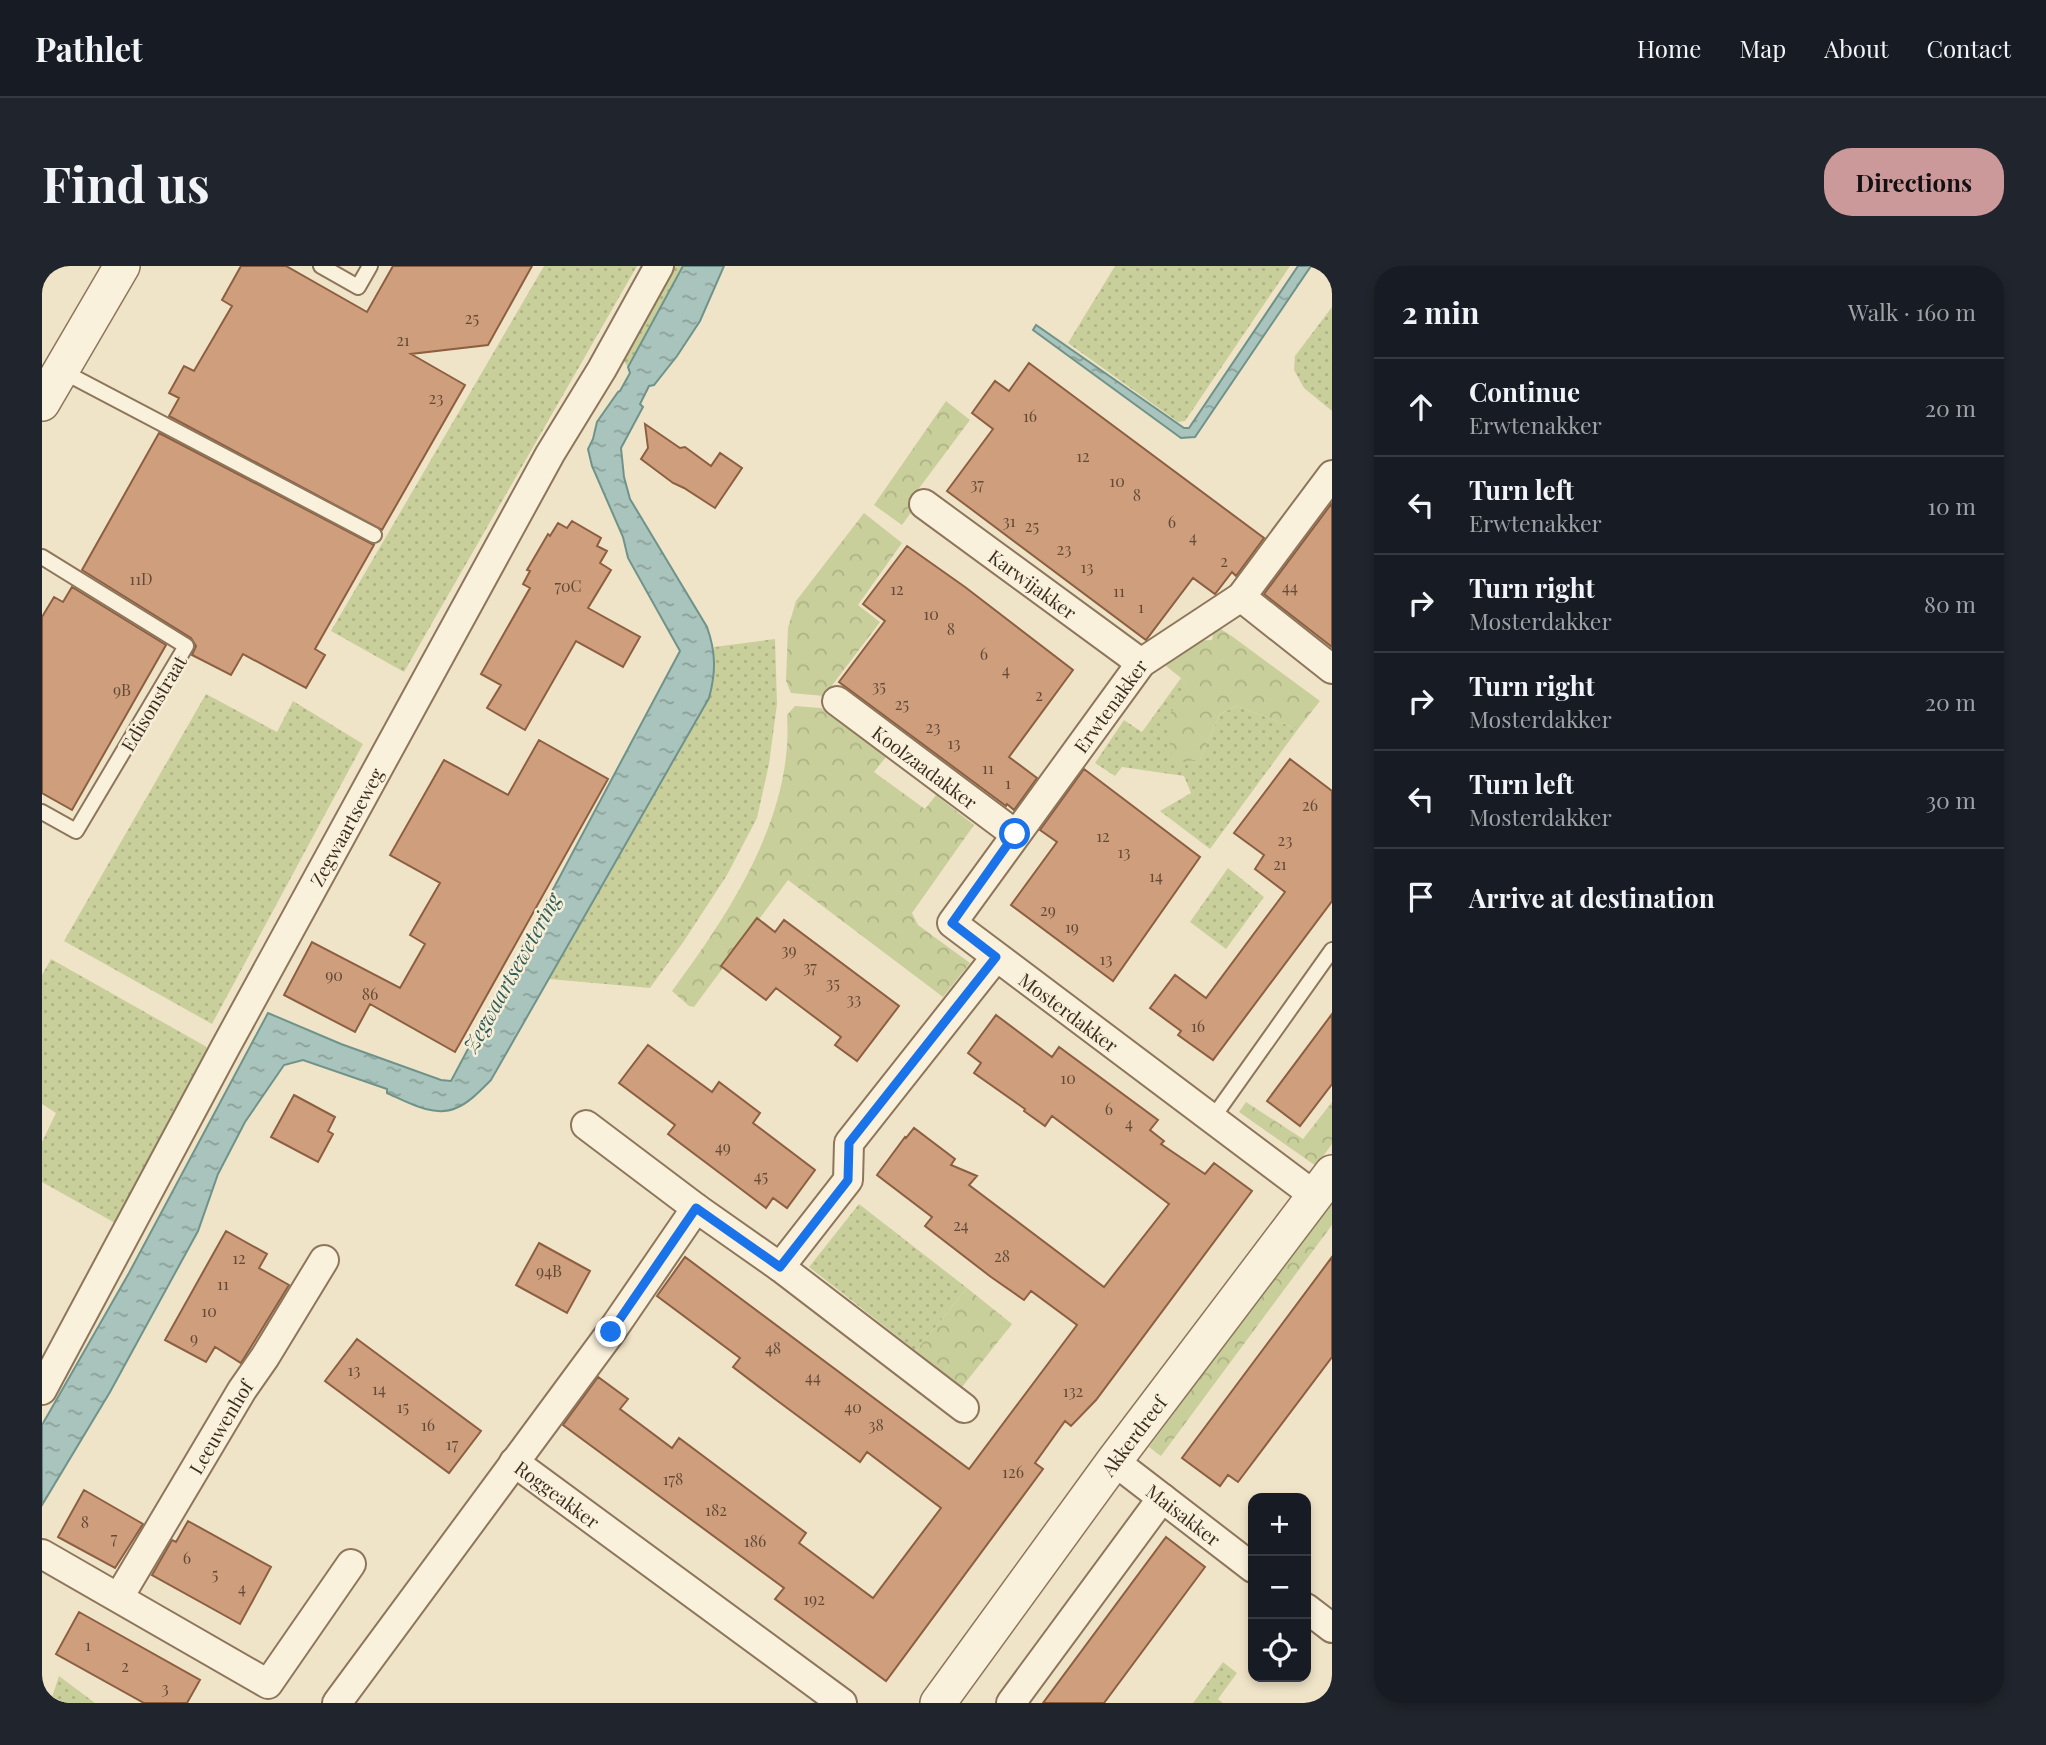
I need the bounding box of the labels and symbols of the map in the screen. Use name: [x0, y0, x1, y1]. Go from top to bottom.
house number: 25: [465, 307, 479, 328]
house number: 21: [396, 329, 410, 350]
house number: 23: [429, 387, 443, 408]
house number: 16: [1023, 405, 1037, 426]
house number: 12: [1076, 445, 1090, 466]
house number: 10: [1109, 470, 1125, 491]
house number: 37: [970, 473, 984, 494]
house number: 8: [1133, 484, 1141, 505]
house number: 31: [1002, 510, 1016, 531]
house number: 6: [1168, 511, 1176, 532]
house number: 25: [1025, 515, 1039, 536]
house number: 4: [1189, 526, 1197, 547]
house number: 23: [1057, 538, 1071, 559]
street label: Karwijakker: [984, 543, 1083, 625]
house number: 2: [1220, 550, 1228, 571]
house number: 13: [1081, 556, 1093, 577]
house number: 11D: [129, 568, 153, 589]
house number: 70C: [554, 575, 582, 596]
house number: 44: [1282, 576, 1298, 597]
house number: 12: [890, 578, 904, 599]
house number: 11: [1113, 580, 1125, 601]
house number: 1: [1138, 596, 1144, 617]
house number: 10: [923, 603, 939, 624]
house number: 8: [947, 618, 955, 639]
house number: 6: [980, 643, 988, 664]
street label: Edisonstraat: [114, 650, 192, 756]
street label: Erwtenakker: [1067, 653, 1153, 758]
house number: 4: [1002, 659, 1010, 680]
house number: 35: [872, 675, 886, 696]
house number: 9B: [113, 679, 131, 700]
house number: 2: [1035, 684, 1043, 705]
house number: 25: [895, 693, 909, 714]
house number: 23: [926, 716, 940, 737]
street label: Koolzaadakker: [867, 719, 983, 815]
house number: 13: [948, 732, 960, 753]
house number: 11: [982, 757, 994, 778]
street label: Zegwaartseweg: [303, 763, 389, 891]
house number: 1: [1005, 772, 1011, 793]
house number: 26: [1302, 794, 1318, 815]
route start: [999, 818, 1030, 849]
house number: 12: [1096, 825, 1110, 846]
house number: 23: [1278, 829, 1292, 850]
house number: 13: [1118, 841, 1130, 862]
house number: 21: [1273, 853, 1287, 874]
house number: 14: [1149, 865, 1163, 886]
water label: Zegwaartsewetering: [455, 886, 567, 1057]
house number: 29: [1040, 899, 1056, 920]
house number: 19: [1065, 916, 1079, 937]
house number: 39: [781, 939, 797, 960]
house number: 13: [1100, 948, 1112, 969]
house number: 37: [803, 956, 817, 977]
house number: 90: [325, 964, 343, 985]
street label: Mosterdakker: [1014, 966, 1124, 1058]
house number: 35: [826, 972, 840, 993]
house number: 86: [362, 983, 378, 1004]
house number: 33: [847, 988, 861, 1009]
house number: 16: [1191, 1015, 1205, 1036]
house number: 10: [1060, 1067, 1076, 1088]
house number: 6: [1105, 1098, 1113, 1119]
house number: 4: [1125, 1112, 1133, 1133]
house number: 49: [715, 1136, 731, 1157]
house number: 45: [754, 1165, 768, 1186]
house number: 24: [953, 1214, 969, 1235]
house number: 28: [994, 1245, 1010, 1266]
house number: 12: [232, 1247, 246, 1268]
house number: 94B: [536, 1260, 562, 1281]
house number: 11: [217, 1273, 229, 1294]
house number: 10: [201, 1300, 217, 1321]
route end: [595, 1316, 626, 1347]
house number: 9: [190, 1327, 198, 1348]
house number: 48: [765, 1337, 781, 1358]
house number: 13: [348, 1359, 360, 1380]
house number: 44: [805, 1366, 821, 1387]
street label: Leeuwenhof: [182, 1373, 259, 1478]
house number: 14: [372, 1378, 386, 1399]
house number: 132: [1063, 1380, 1083, 1401]
street label: Akkerdreef: [1094, 1389, 1173, 1482]
house number: 15: [397, 1396, 409, 1417]
house number: 40: [844, 1396, 862, 1417]
house number: 16: [421, 1414, 435, 1435]
house number: 38: [868, 1414, 884, 1435]
house number: 17: [446, 1433, 459, 1454]
street label: Roggeakker: [510, 1454, 606, 1534]
house number: 126: [1002, 1461, 1024, 1482]
house number: 178: [663, 1468, 683, 1489]
street label: Maisakker: [1141, 1478, 1227, 1552]
house number: 182: [705, 1499, 727, 1520]
house number: 8: [81, 1511, 89, 1532]
house number: 7: [111, 1527, 118, 1548]
house number: 186: [744, 1530, 766, 1551]
house number: 6: [183, 1547, 191, 1568]
house number: 5: [212, 1563, 218, 1584]
house number: 4: [238, 1577, 246, 1598]
house number: 192: [803, 1588, 825, 1609]
house number: 1: [85, 1634, 91, 1655]
house number: 2: [121, 1655, 129, 1676]
house number: 3: [161, 1677, 169, 1698]

